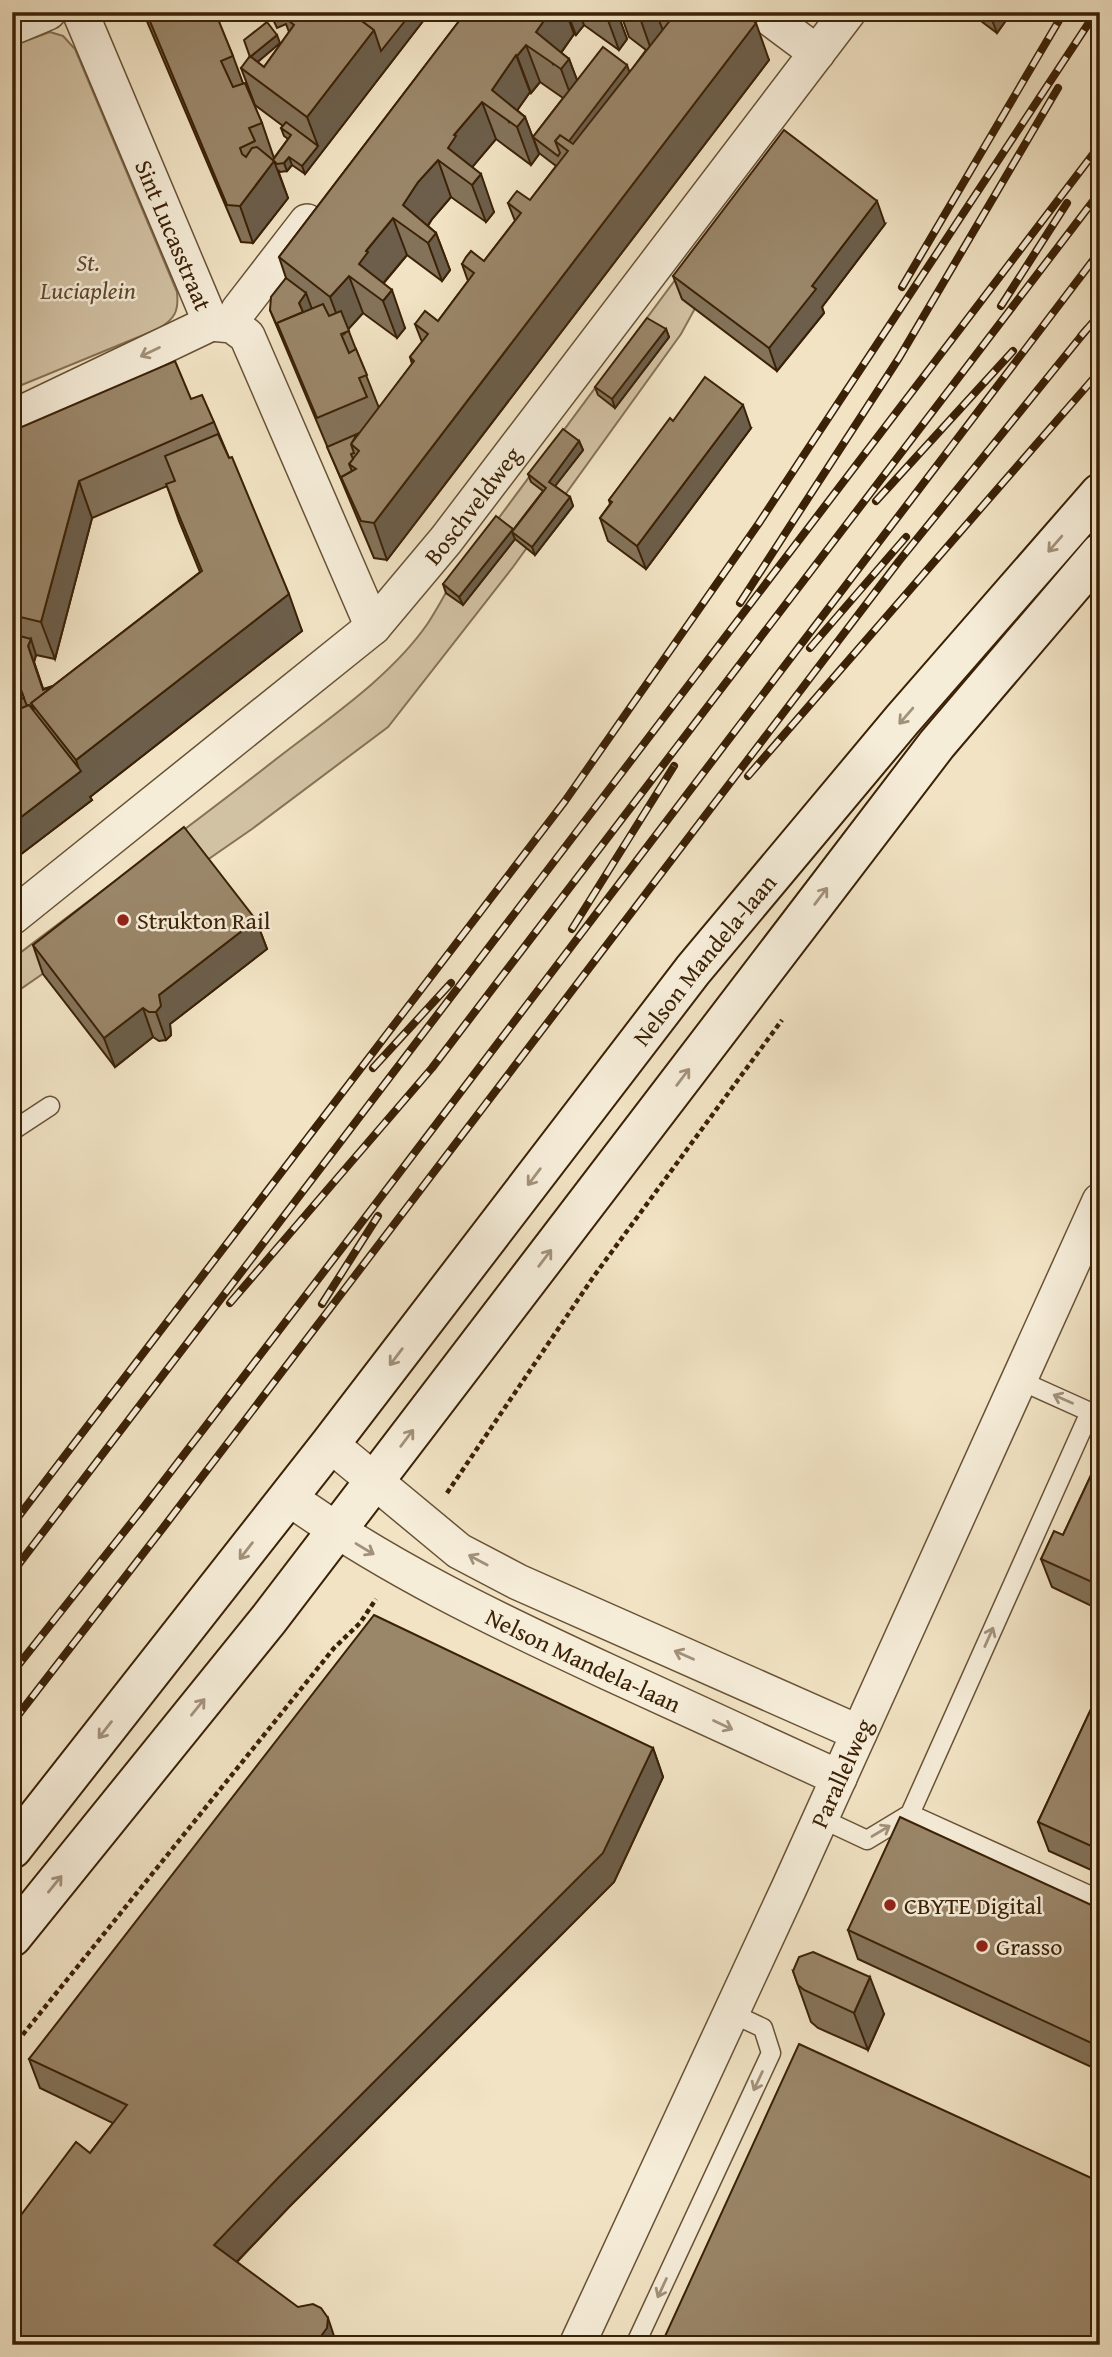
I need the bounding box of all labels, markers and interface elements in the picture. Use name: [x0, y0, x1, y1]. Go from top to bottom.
street label: Sint Lucasstraat: [127, 154, 221, 316]
park label: St. Luciaplein: [39, 245, 136, 308]
one-way arrow: [140, 346, 161, 360]
street label: Boschveldweg: [415, 439, 529, 572]
one-way arrow: [1047, 535, 1063, 553]
one-way arrow: [898, 707, 914, 725]
street label: Nelson Mandela-laan: [624, 865, 784, 1053]
one-way arrow: [814, 887, 828, 906]
place label: Strukton Rail: [137, 903, 271, 938]
marker: Strukton Rail: [115, 912, 131, 928]
one-way arrow: [675, 1068, 690, 1087]
one-way arrow: [527, 1167, 542, 1185]
one-way arrow: [537, 1249, 552, 1267]
one-way arrow: [389, 1348, 404, 1366]
one-way arrow: [1053, 1392, 1074, 1405]
one-way arrow: [399, 1430, 414, 1448]
one-way arrow: [238, 1541, 253, 1560]
one-way arrow: [354, 1542, 374, 1556]
one-way arrow: [468, 1553, 489, 1567]
street label: Nelson Mandela-laan: [480, 1599, 687, 1721]
one-way arrow: [983, 1627, 996, 1648]
one-way arrow: [674, 1648, 696, 1661]
one-way arrow: [190, 1698, 205, 1717]
street label: Parallelweg: [801, 1713, 881, 1833]
one-way arrow: [712, 1719, 733, 1732]
one-way arrow: [98, 1721, 113, 1739]
one-way arrow: [871, 1824, 891, 1838]
one-way arrow: [47, 1876, 63, 1894]
place label: CBYTE Digital: [904, 1888, 1043, 1923]
marker: CBYTE Digital: [882, 1897, 898, 1913]
place label: Grasso: [996, 1929, 1062, 1964]
marker: Grasso: [974, 1938, 990, 1954]
one-way arrow: [750, 2070, 764, 2091]
one-way arrow: [655, 2277, 668, 2298]

